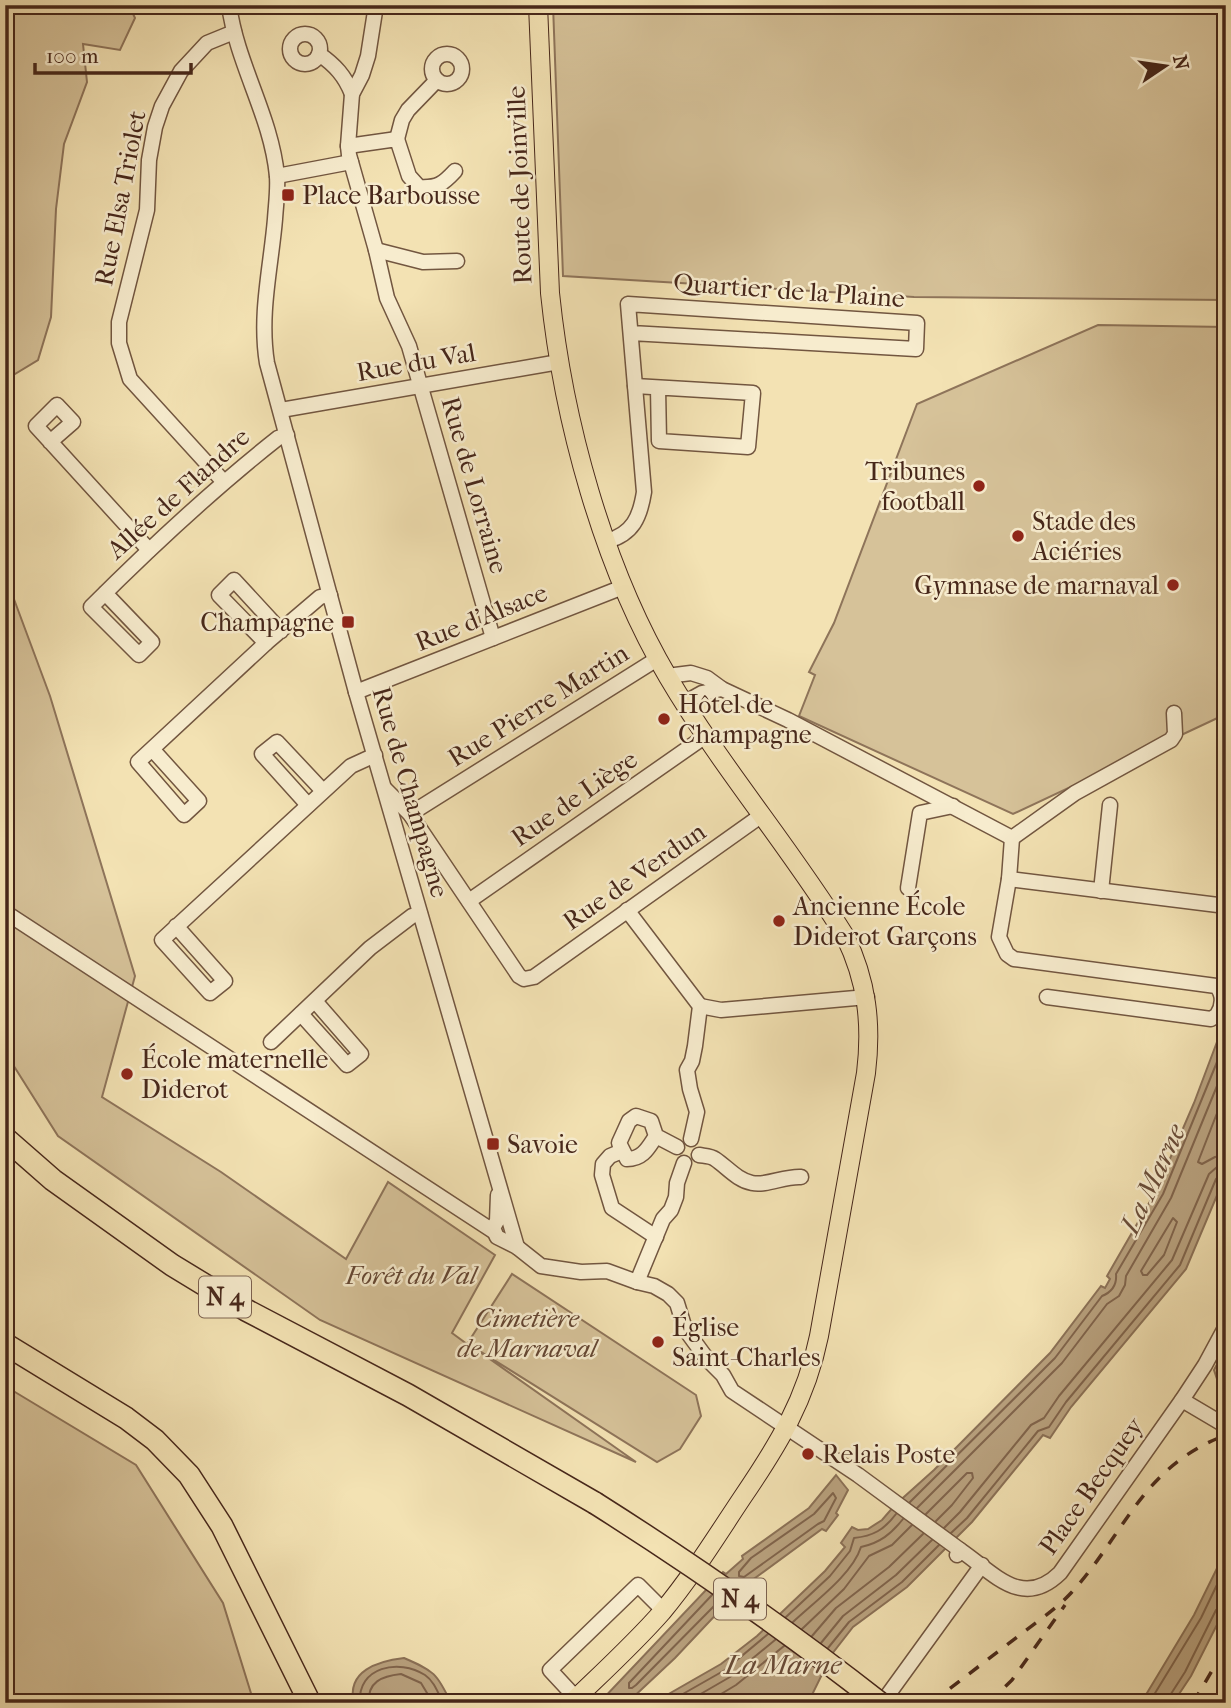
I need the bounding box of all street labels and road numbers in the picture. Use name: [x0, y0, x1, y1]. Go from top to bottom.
street label: Route de Joinville: [501, 85, 538, 285]
street label: Rue Elsa Triolet: [88, 107, 153, 288]
street label: Quartier de la Plaine: [672, 267, 906, 314]
street label: Rue du Val: [354, 337, 478, 388]
street label: Rue de Lorraine: [434, 393, 515, 577]
street label: Allée de Flandre: [100, 421, 256, 566]
street label: Rue d'Alsace: [410, 577, 552, 658]
street label: Rue Pierre Martin: [442, 637, 634, 773]
street label: Rue de Champagne: [366, 683, 455, 901]
street label: Rue de Liège: [505, 744, 643, 853]
street label: Rue de Verdun: [557, 816, 712, 937]
road number: N 4: [199, 1276, 251, 1317]
street label: Place Becquey: [1033, 1411, 1151, 1561]
road number: N 4: [714, 1578, 766, 1619]

